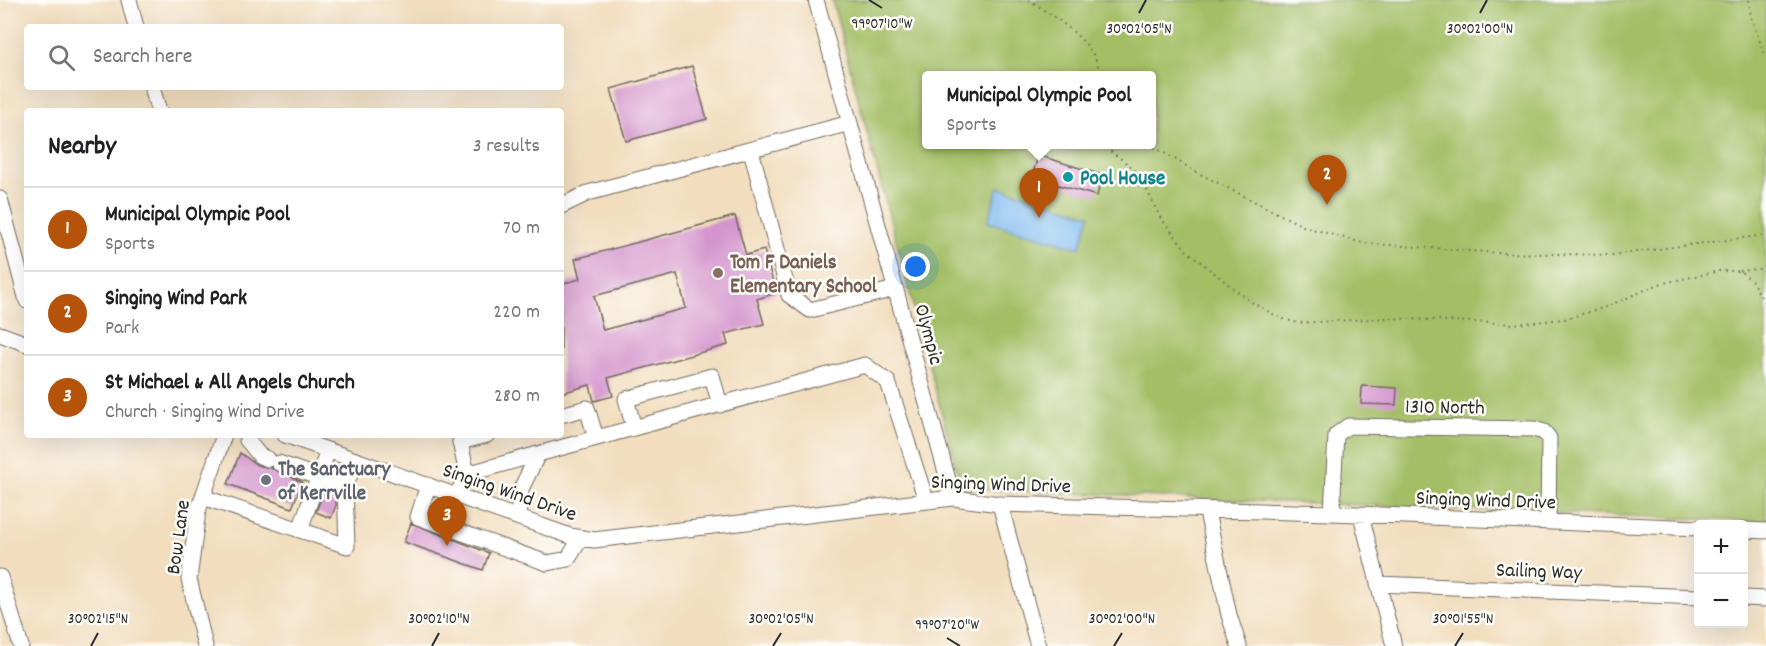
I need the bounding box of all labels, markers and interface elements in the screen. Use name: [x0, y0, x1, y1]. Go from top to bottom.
text: 99°07'10"W: [852, 14, 913, 36]
text: 30°02'05"N: [1106, 19, 1172, 41]
text: 30°02'00"N: [1447, 19, 1513, 41]
search box: [24, 24, 564, 90]
icon: search: [45, 41, 78, 74]
text: Search here: [93, 42, 192, 73]
popup: [922, 71, 1156, 149]
text: Municipal Olympic Pool: [947, 81, 1131, 112]
text: Sports: [947, 112, 997, 140]
text: Nearby: [48, 129, 116, 166]
text: 3 results: [473, 133, 540, 161]
pin: 2: [1308, 156, 1346, 205]
place label: Pool House: [1080, 165, 1165, 195]
pin: 1: [1020, 168, 1058, 218]
marker: Pool House: [1061, 170, 1075, 184]
text: Municipal Olympic Pool: [105, 200, 290, 231]
text: 1: [65, 215, 70, 243]
text: 70 m: [503, 215, 540, 243]
text: Sports: [105, 231, 155, 259]
place label: Tom F Daniels Elementary School: [730, 249, 878, 303]
your location: [901, 252, 930, 281]
marker: Tom F Daniels Elementary School: [711, 266, 725, 280]
text: Singing Wind Park: [105, 284, 247, 315]
text: 2: [63, 299, 72, 327]
text: 220 m: [493, 299, 540, 327]
street label: Olympic: [905, 301, 950, 369]
text: Park: [105, 315, 139, 343]
text: St Michael & All Angels Church: [105, 368, 355, 399]
text: 3: [63, 383, 72, 411]
text: 280 m: [494, 383, 540, 411]
street label: 1310 North: [1405, 393, 1485, 425]
text: Church · Singing Wind Drive: [105, 399, 305, 427]
place label: The Sanctuary of Kerrville: [278, 456, 392, 510]
street label: Singing Wind Drive: [438, 457, 580, 531]
street label: Singing Wind Drive: [930, 469, 1072, 503]
marker: The Sanctuary of Kerrville: [259, 473, 273, 487]
street label: Singing Wind Drive: [1415, 485, 1557, 519]
pin: 3: [428, 496, 466, 546]
street label: Bow Lane: [160, 498, 200, 577]
map controls: [1694, 520, 1748, 628]
button: +: [1694, 520, 1748, 574]
street label: Sailing Way: [1495, 557, 1583, 590]
button: −: [1694, 574, 1748, 628]
text: 30°02'15"N: [68, 609, 128, 631]
text: 30°02'10"N: [408, 609, 470, 631]
text: 30°02'05"N: [748, 609, 814, 631]
text: 30°02'00"N: [1089, 609, 1155, 631]
text: 30°01'55"N: [1433, 609, 1493, 631]
text: 99°07'20"W: [915, 615, 979, 637]

